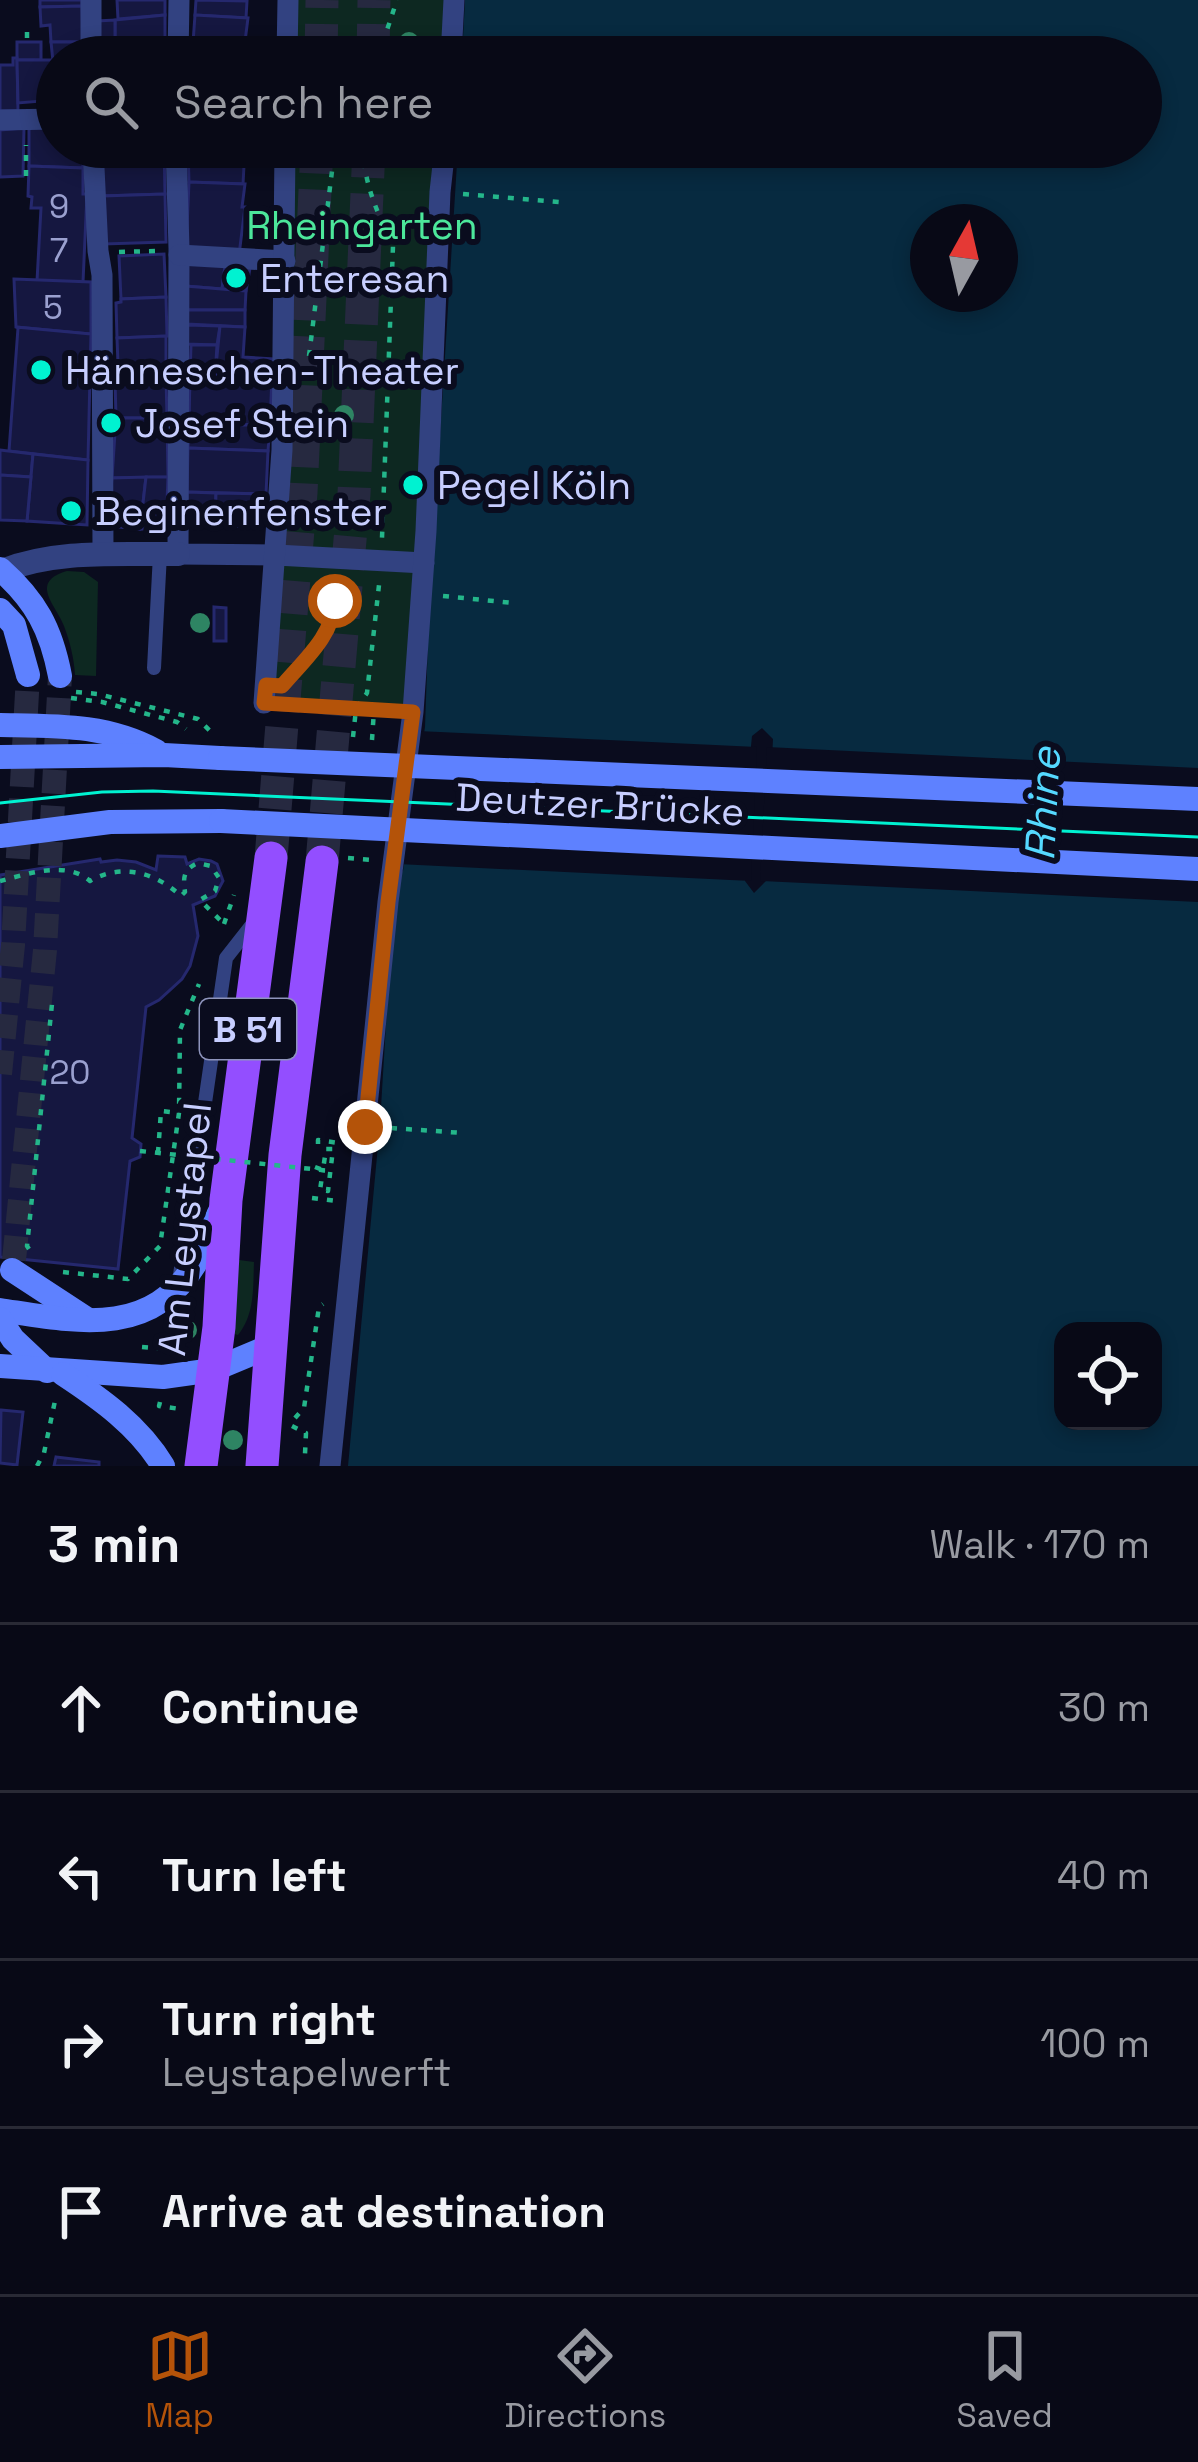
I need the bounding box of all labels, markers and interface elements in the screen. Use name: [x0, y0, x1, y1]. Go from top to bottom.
search box: [36, 36, 1162, 168]
icon: search: [78, 69, 144, 135]
text: Search here: [174, 74, 433, 131]
house number: 9: [49, 186, 69, 228]
park label: Rheingarten: [246, 201, 478, 250]
north arrow: [910, 204, 1018, 312]
house number: 7: [50, 230, 68, 272]
place label: Enteresan: [260, 254, 449, 303]
marker: Enteresan: [223, 265, 249, 291]
house number: 5: [43, 287, 63, 329]
place label: Hänneschen-Theater: [65, 346, 459, 395]
marker: Hänneschen-Theater: [28, 357, 54, 383]
place label: Josef Stein: [135, 399, 349, 448]
marker: Josef Stein: [98, 410, 124, 436]
place label: Pegel Köln: [437, 461, 631, 510]
marker: Pegel Köln: [400, 472, 426, 498]
place label: Beginenfenster: [95, 487, 387, 536]
marker: Beginenfenster: [58, 498, 84, 524]
route start: [308, 574, 362, 628]
water label: Rhine: [1013, 744, 1072, 862]
street label: Deutzer Brücke: [454, 772, 745, 837]
road number: B 51: [200, 999, 296, 1059]
house number: 20: [49, 1052, 91, 1094]
street label: Am Leystapel: [147, 1100, 222, 1358]
route end: [338, 1100, 392, 1154]
map controls: [1054, 1322, 1162, 1430]
button: locate: [1054, 1322, 1162, 1430]
text: 3 min: [48, 1512, 181, 1577]
text: Walk · 170 m: [929, 1520, 1150, 1569]
icon: ahead: [48, 1675, 114, 1741]
text: Continue: [162, 1679, 359, 1736]
text: 30 m: [1058, 1683, 1150, 1732]
icon: left: [48, 1843, 114, 1909]
text: Turn left: [162, 1847, 347, 1904]
text: 40 m: [1057, 1851, 1150, 1900]
text: Turn right: [162, 1991, 376, 2048]
icon: right: [48, 2011, 114, 2077]
text: 100 m: [1040, 2019, 1150, 2068]
text: Leystapelwerft: [162, 2048, 451, 2097]
icon: arrive: [48, 2179, 114, 2245]
text: Arrive at destination: [162, 2183, 606, 2240]
tab: Map: [145, 2323, 214, 2437]
tab: Directions: [504, 2323, 666, 2437]
tab: Saved: [957, 2323, 1053, 2437]

